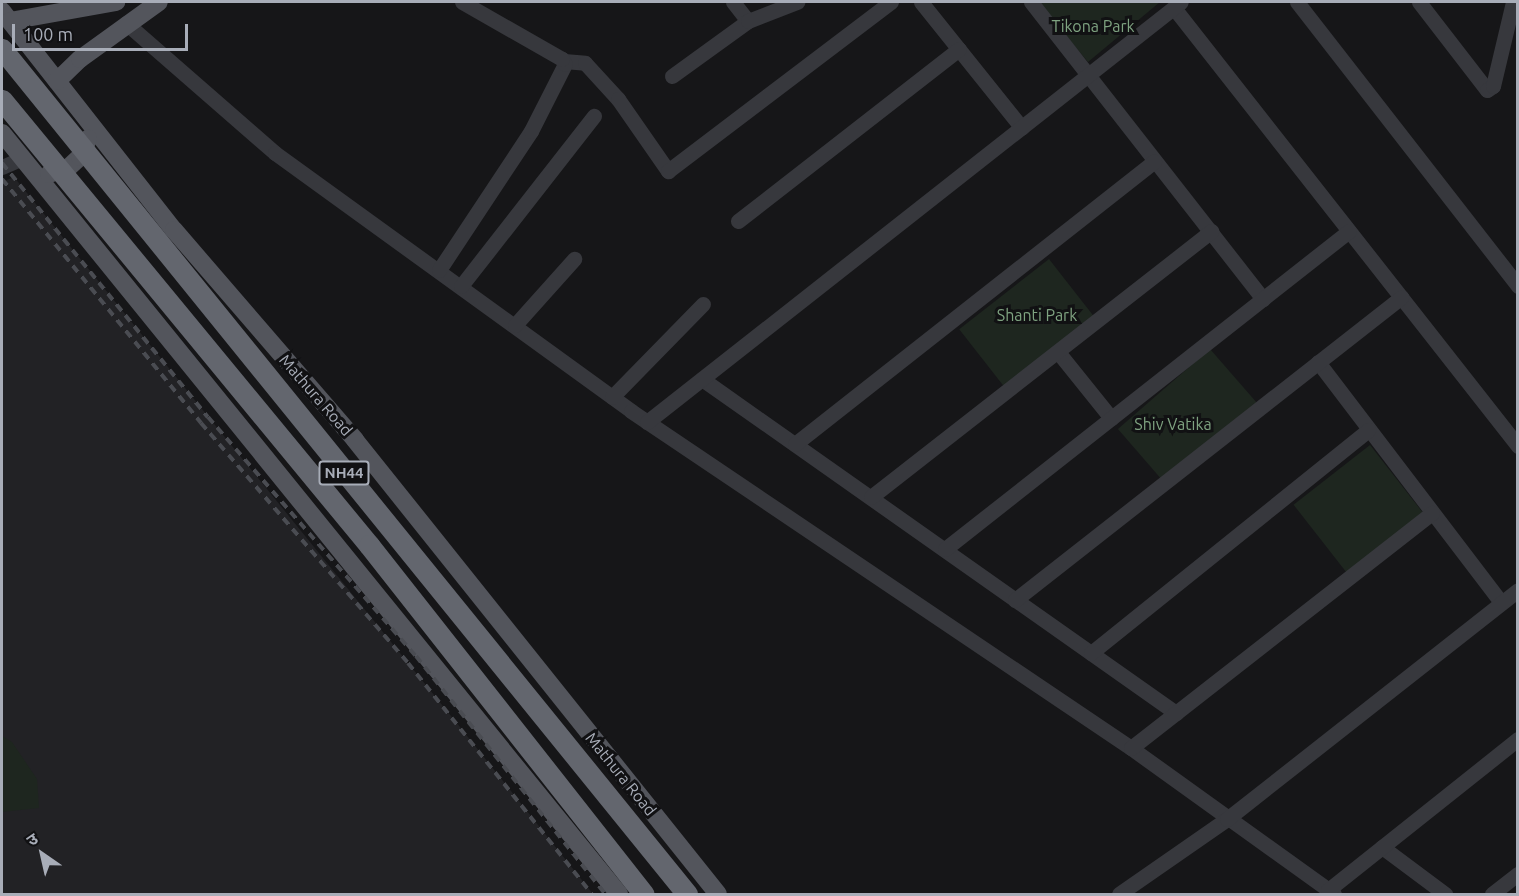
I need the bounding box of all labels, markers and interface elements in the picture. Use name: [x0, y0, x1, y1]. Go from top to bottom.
scale bar: [15, 12, 190, 50]
park label: Tikona Park: [1051, 16, 1135, 36]
text: 100 m: [23, 24, 73, 44]
park label: Shanti Park: [997, 305, 1077, 325]
street label: Mathura Road: [275, 350, 357, 440]
park label: Shiv Vatika: [1134, 414, 1212, 434]
road number: NH44: [318, 461, 370, 485]
street label: Mathura Road: [582, 729, 660, 819]
north arrow: [12, 824, 72, 884]
text: उ: [23, 829, 41, 849]

